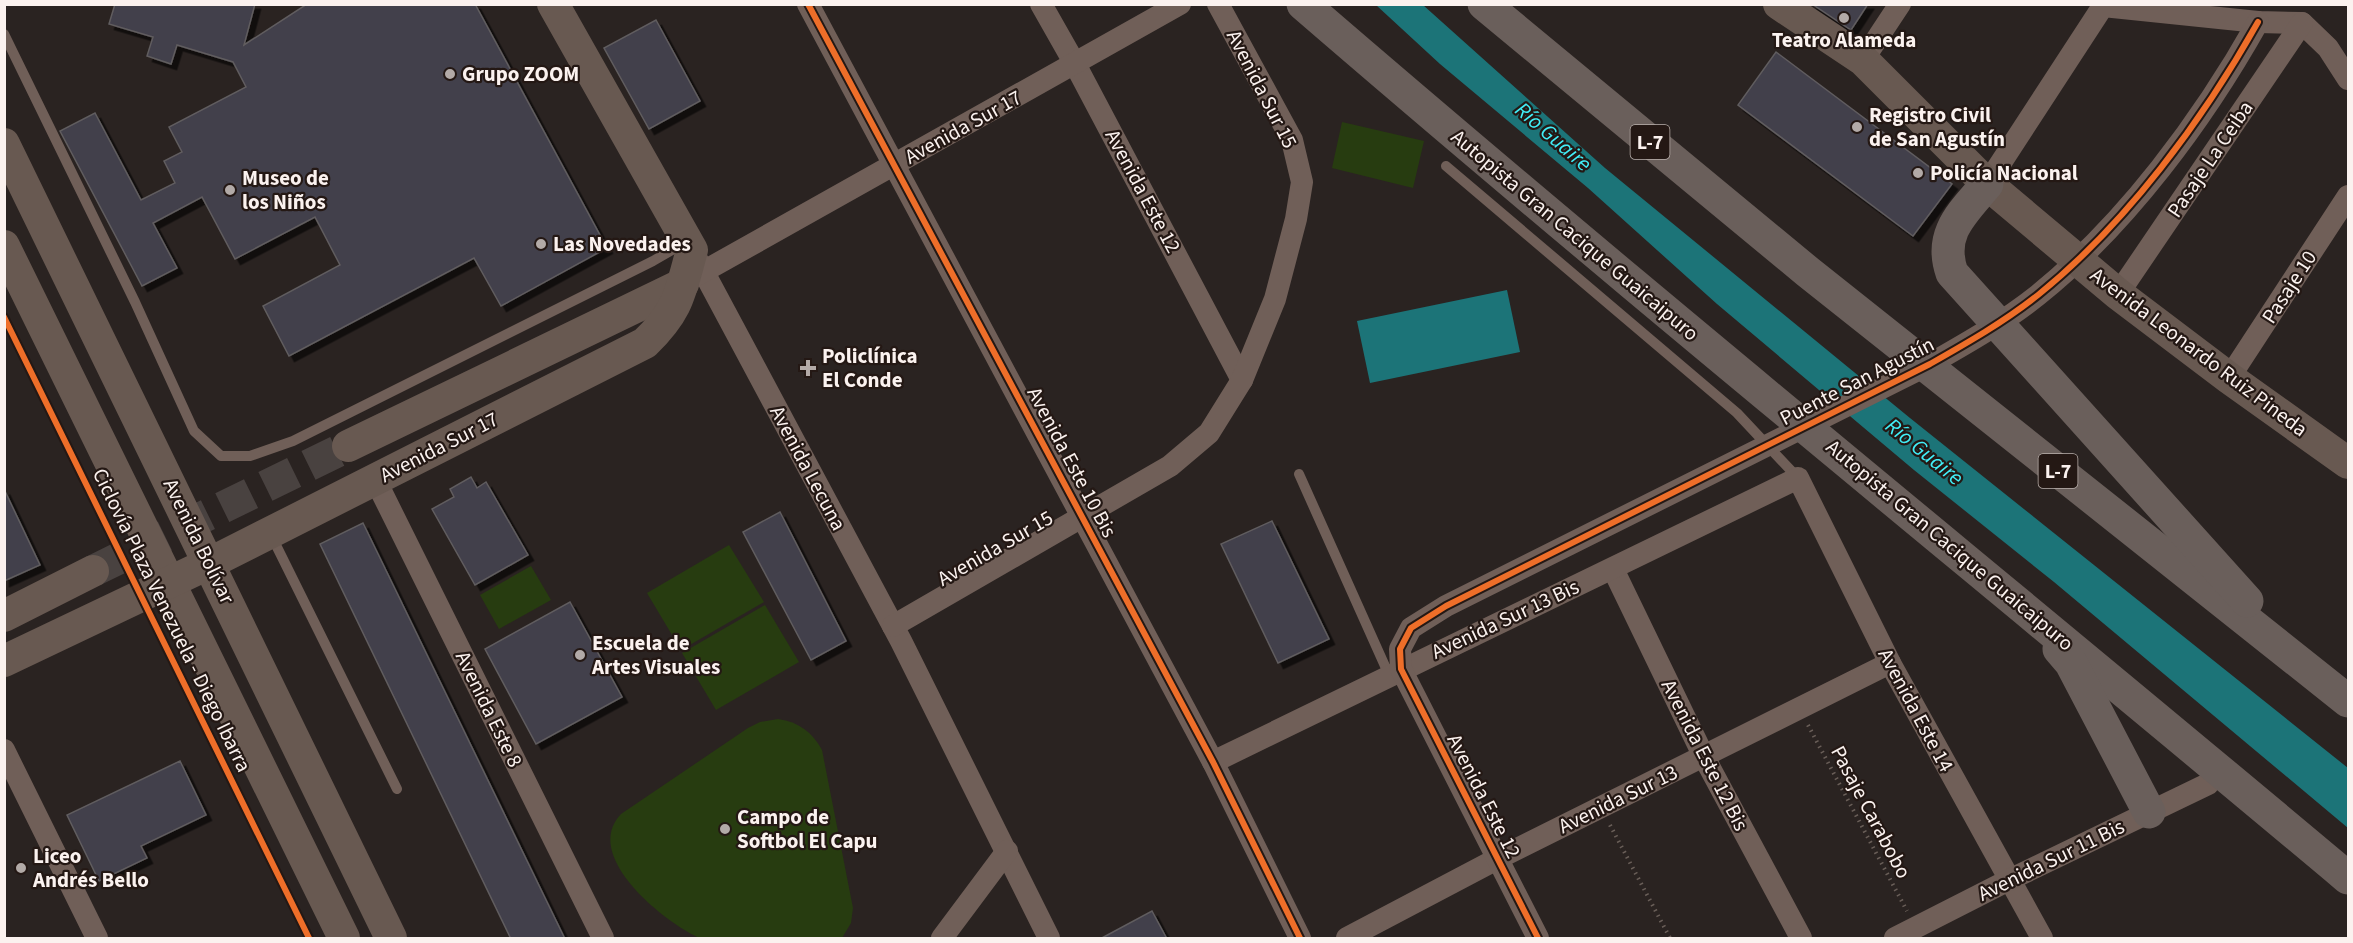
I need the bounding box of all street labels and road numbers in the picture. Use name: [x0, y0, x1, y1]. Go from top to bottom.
street label: Avenida Sur 15: [1219, 24, 1305, 154]
street label: Avenida Sur 17: [899, 82, 1027, 172]
street label: Pasaje La Ceiba: [2160, 95, 2260, 223]
street label: Autopista Gran Cacique Guaicaipuro: [1445, 122, 1705, 348]
street label: Avenida Este 12: [1098, 124, 1188, 258]
road number: L-7: [1630, 125, 1670, 159]
street label: Pasaje 10: [2254, 245, 2324, 329]
street label: Avenida Leonardo Ruiz Pineda: [2084, 260, 2314, 444]
street label: Puente San Agustín: [1775, 329, 1939, 433]
street label: Avenida Este 10 Bis: [1020, 381, 1124, 543]
street label: Avenida Lecuna: [762, 400, 854, 536]
street label: Avenida Sur 17: [374, 404, 504, 490]
street label: Autopista Gran Cacique Guaicaipuro: [1820, 432, 2080, 658]
road number: L-7: [2038, 454, 2078, 488]
street label: Ciclovía Plaza Venezuela - Diego Ibarra: [85, 463, 259, 777]
street label: Avenida Bolívar: [156, 473, 243, 609]
street label: Avenida Sur 15: [931, 503, 1059, 593]
street label: Avenida Sur 13 Bis: [1426, 572, 1584, 666]
street label: Avenida Este 14: [1871, 643, 1961, 777]
street label: Avenida Este 8: [448, 646, 530, 772]
street label: Avenida Este 12 Bis: [1654, 674, 1756, 836]
street label: Avenida Este 12: [1440, 728, 1528, 864]
street label: Pasaje Carabobo: [1823, 740, 1919, 884]
street label: Avenida Sur 13: [1553, 757, 1683, 841]
street label: Avenida Sur 11 Bis: [1973, 811, 2130, 909]

